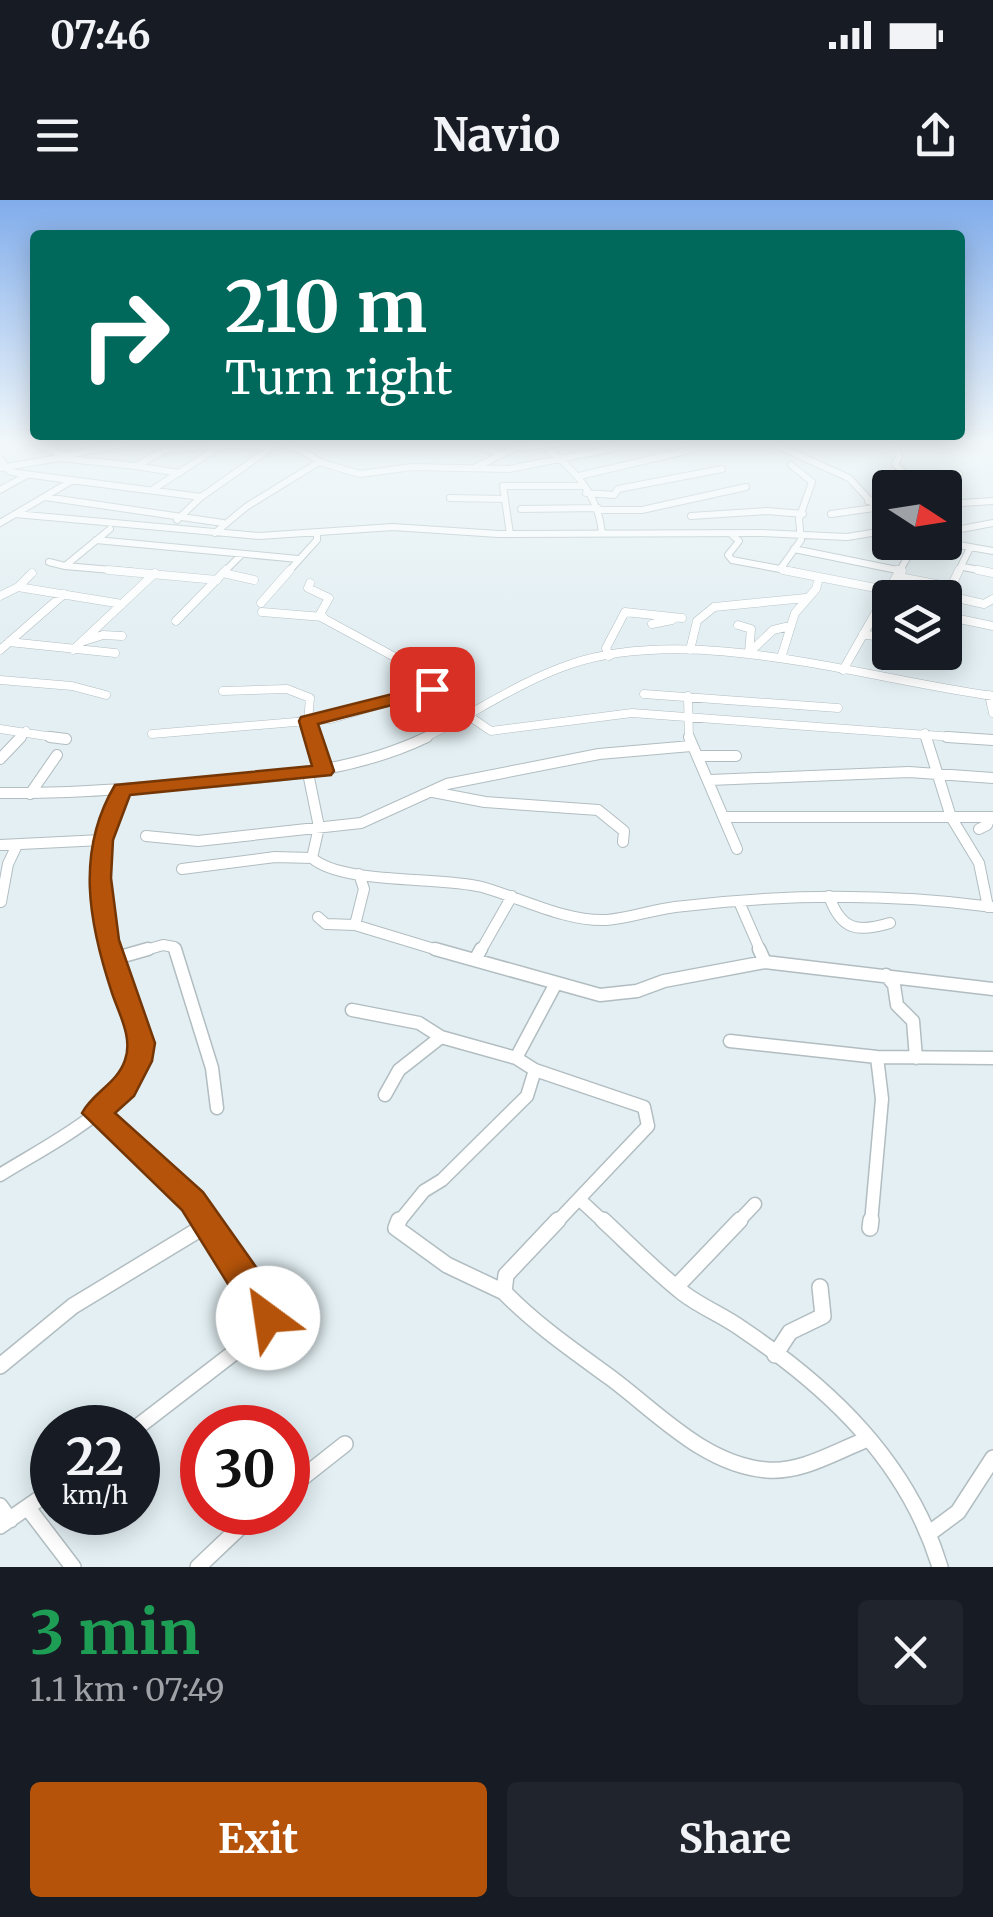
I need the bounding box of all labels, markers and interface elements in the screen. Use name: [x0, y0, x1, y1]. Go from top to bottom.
text: 07:46: [50, 12, 151, 59]
text: Navio: [433, 107, 560, 163]
icon: menu: [30, 108, 85, 163]
icon: share: [908, 108, 963, 163]
text: 210 m: [225, 263, 427, 351]
icon: right: [60, 270, 190, 400]
text: Turn right: [225, 350, 453, 406]
north arrow: [872, 470, 962, 560]
map controls: [872, 470, 962, 670]
button: layers: [872, 580, 962, 670]
pin: [390, 647, 475, 732]
icon: arrive: [405, 662, 460, 717]
position arrow: [216, 1266, 320, 1370]
speed limit sign: 30: [180, 1405, 310, 1535]
text: 22: [66, 1426, 124, 1489]
text: km/h: [62, 1479, 128, 1511]
text: 3 min: [30, 1595, 200, 1670]
button: close: [858, 1600, 963, 1705]
text: 1.1 km · 07:49: [30, 1670, 225, 1710]
button: Exit: [30, 1782, 487, 1897]
button: Share: [507, 1782, 963, 1897]

